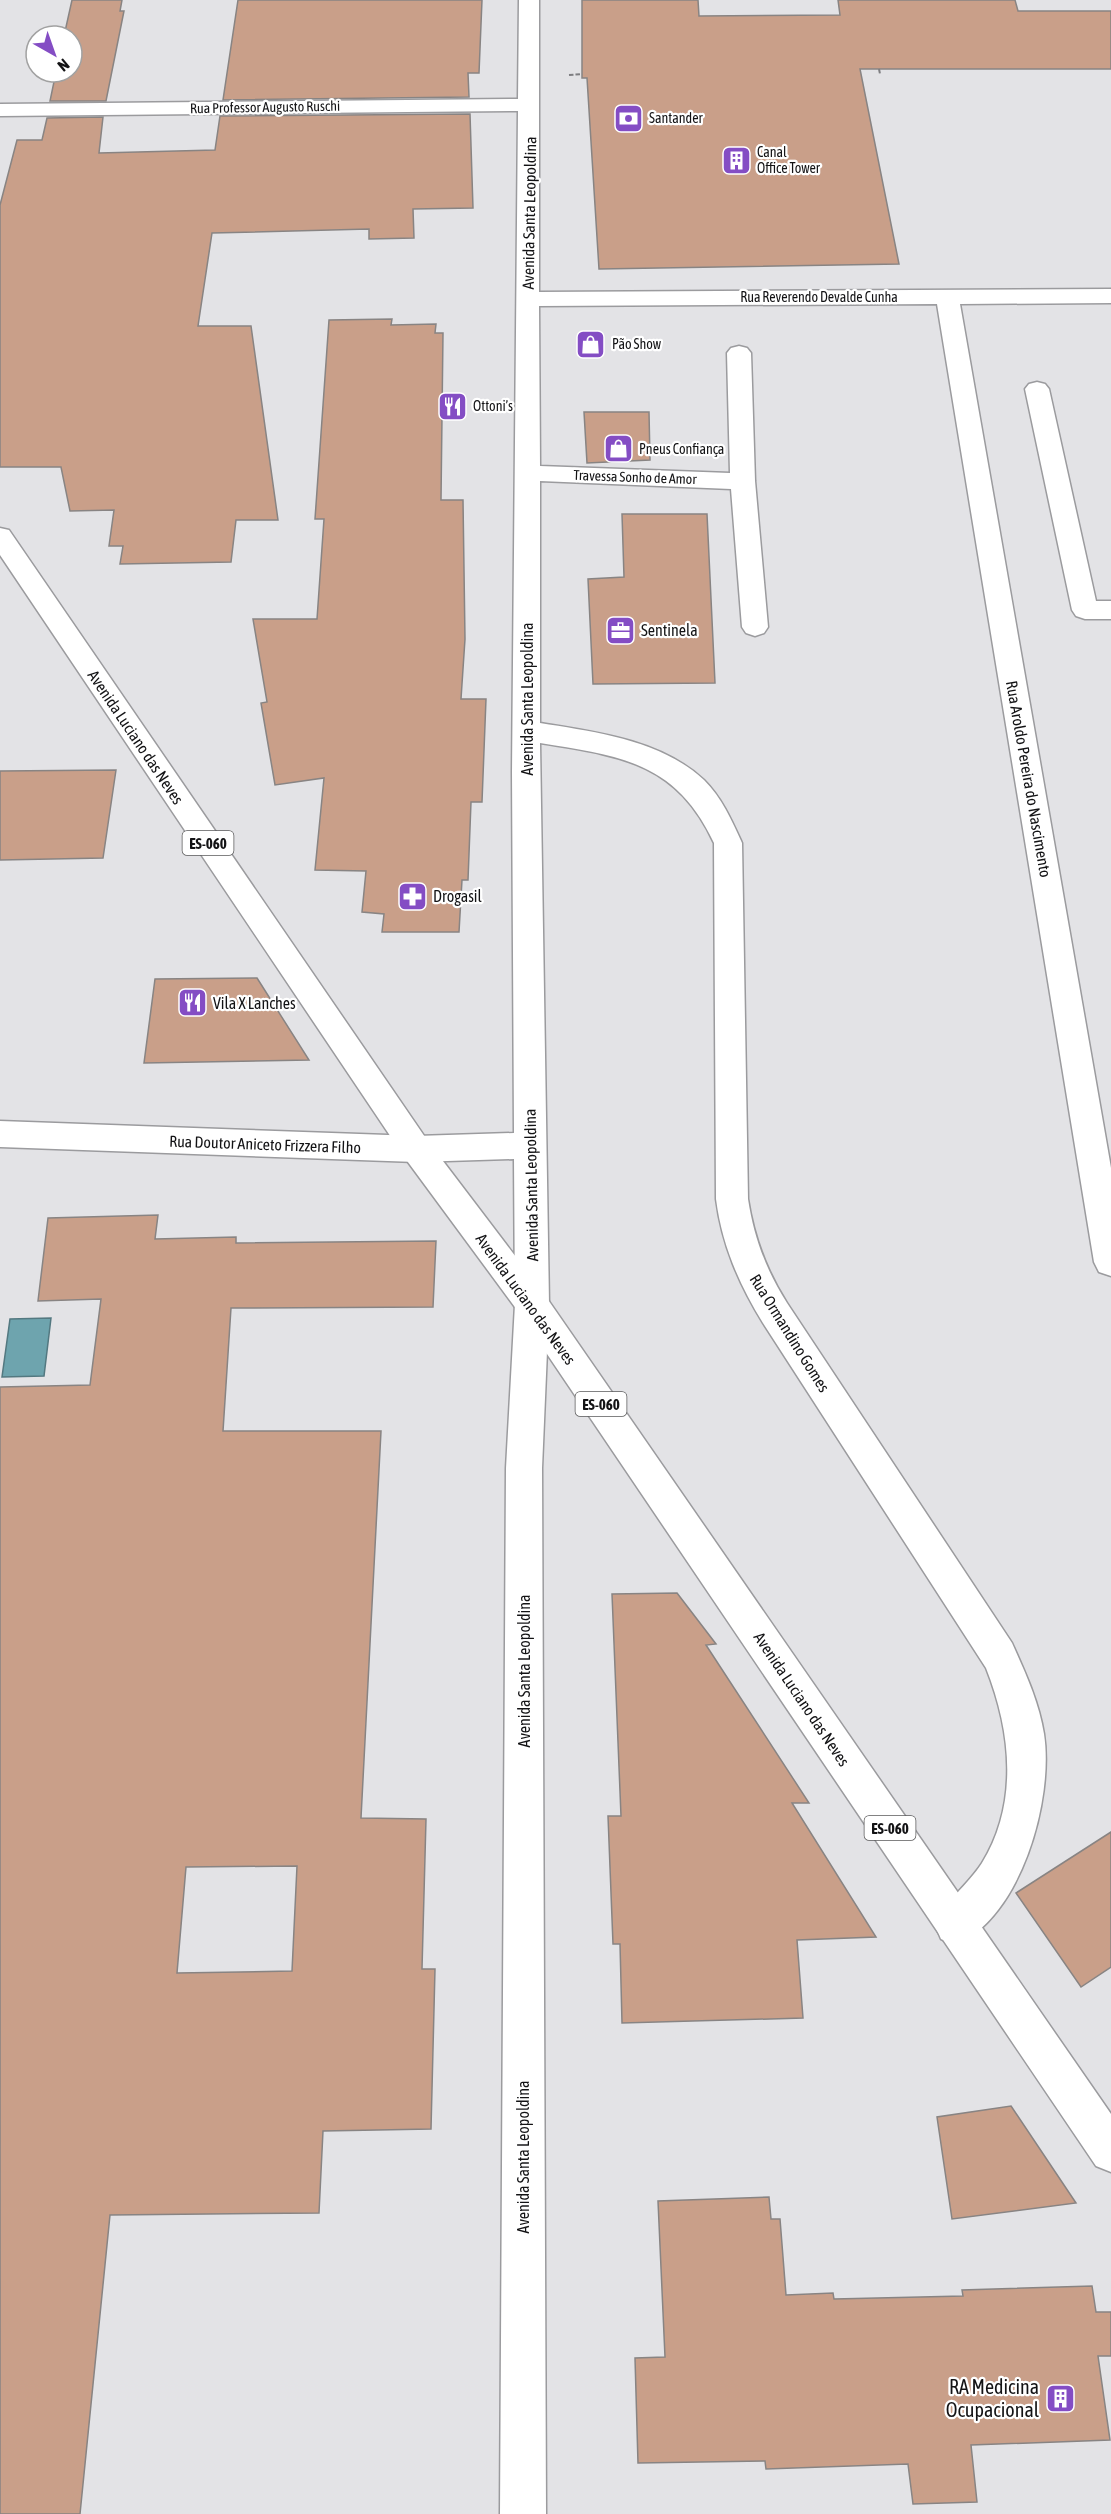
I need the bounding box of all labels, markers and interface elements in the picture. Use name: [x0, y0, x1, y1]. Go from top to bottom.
north arrow: [24, 24, 84, 84]
text: N: [54, 56, 73, 75]
street label: Rua Professor Augusto Ruschi: [190, 98, 340, 116]
bank icon: Santander: [612, 102, 644, 134]
place label: Santander: [649, 110, 704, 126]
street label: Avenida Santa Leopoldina: [519, 136, 540, 290]
building icon: Canal Office Tower: [720, 144, 752, 176]
place label: Canal Office Tower: [757, 144, 821, 176]
street label: Rua Reverendo Devalde Cunha: [740, 289, 898, 305]
shop icon: Pão Show: [575, 328, 607, 360]
place label: Pão Show: [612, 336, 662, 352]
restaurant icon: Ottoni’s: [436, 390, 468, 422]
place label: Ottoni’s: [473, 398, 513, 414]
shop icon: Pneus Confiança: [602, 433, 634, 465]
place label: Pneus Confiança: [639, 441, 724, 457]
street label: Travessa Sonho de Amor: [573, 467, 698, 487]
office icon: Sentinela: [604, 614, 636, 646]
place label: Sentinela: [641, 621, 698, 639]
street label: Avenida Santa Leopoldina: [518, 623, 537, 775]
street label: Avenida Luciano das Neves: [85, 667, 188, 808]
street label: Rua Aroldo Pereira do Nascimento: [1003, 679, 1055, 879]
road number: ES-060: [182, 831, 234, 855]
pharmacy icon: Drogasil: [396, 880, 428, 912]
place label: Drogasil: [433, 887, 483, 906]
restaurant icon: Vila X Lanches: [176, 987, 208, 1019]
place label: Vila X Lanches: [213, 994, 296, 1012]
street label: Avenida Santa Leopoldina: [521, 1108, 542, 1262]
street label: Rua Doutor Aniceto Frizzera Filho: [169, 1132, 361, 1156]
street label: Avenida Luciano das Neves: [472, 1230, 580, 1368]
street label: Rua Ormandino Gomes: [747, 1271, 834, 1395]
road number: ES-060: [576, 1392, 626, 1416]
street label: Avenida Santa Leopoldina: [515, 1595, 534, 1747]
street label: Avenida Luciano das Neves: [751, 1629, 854, 1770]
road number: ES-060: [864, 1816, 916, 1840]
street label: Avenida Santa Leopoldina: [514, 2081, 533, 2233]
place label: RA Medicina Ocupacional: [946, 2375, 1040, 2421]
building icon: RA Medicina Ocupacional: [1044, 2382, 1076, 2414]

